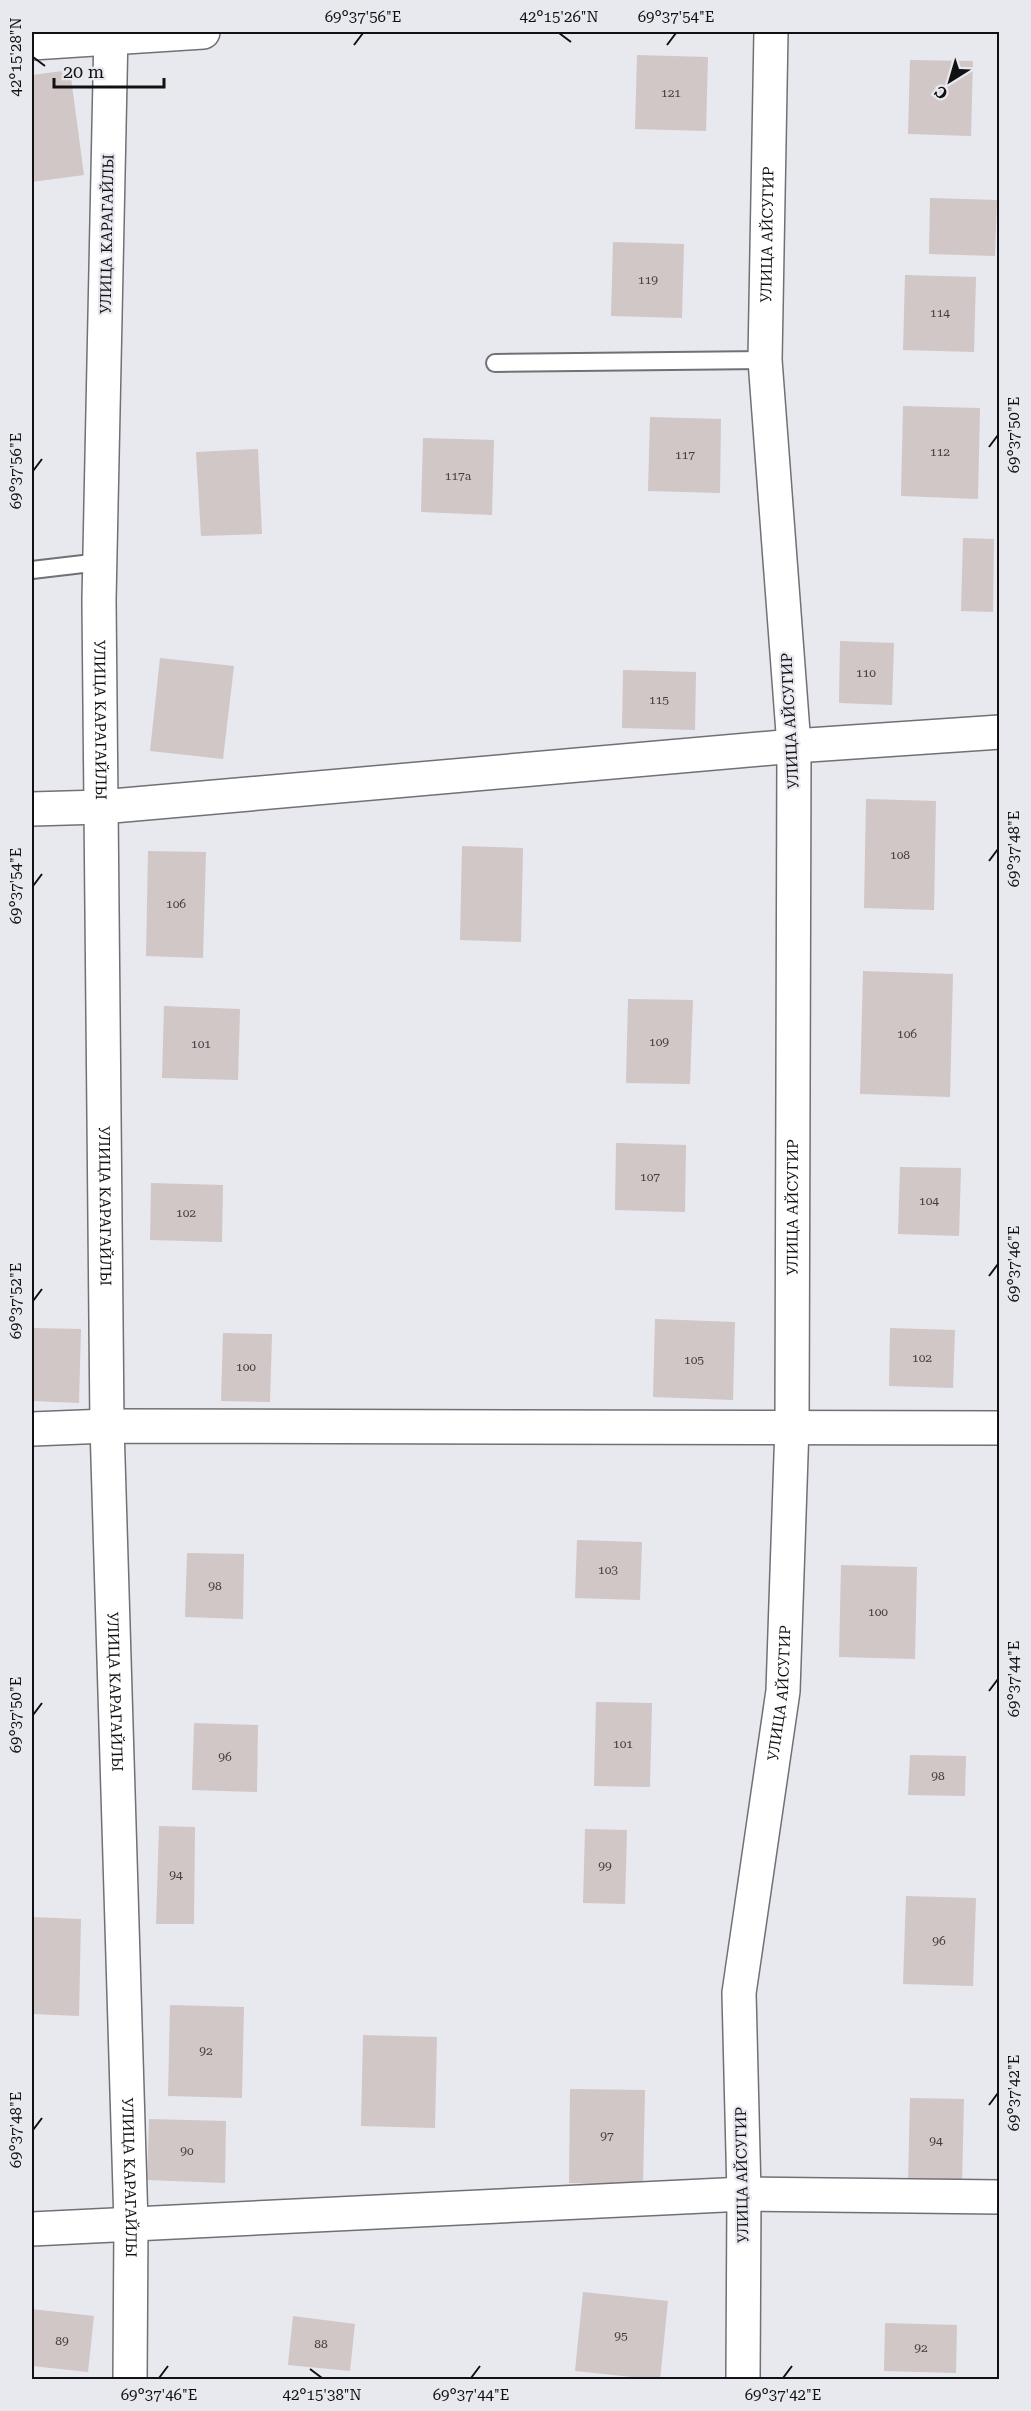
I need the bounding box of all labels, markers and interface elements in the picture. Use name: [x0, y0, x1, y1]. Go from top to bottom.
text: 69°37'56"E: [325, 8, 401, 26]
text: 42°15'26"N: [519, 8, 599, 26]
text: 69°37'54"E: [638, 8, 714, 26]
text: 42°15'28"N: [7, 17, 25, 97]
scale bar: [54, 51, 164, 89]
north arrow: [920, 51, 980, 111]
text: 20 m: [63, 61, 104, 82]
text: С: [931, 82, 951, 104]
house number: 121: [661, 86, 681, 100]
street label: УЛИЦА КАРАГАЙЛЫ: [97, 154, 117, 314]
street label: УЛИЦА АЙСУГИР: [757, 166, 778, 303]
house number: 119: [638, 273, 658, 287]
house number: 114: [930, 306, 950, 320]
text: 69°37'50"E: [1005, 397, 1023, 473]
text: 69°37'56"E: [7, 433, 25, 509]
house number: 112: [930, 445, 950, 459]
house number: 117: [675, 448, 695, 462]
house number: 117а: [445, 469, 472, 483]
street label: УЛИЦА КАРАГАЙЛЫ: [90, 640, 110, 800]
street label: УЛИЦА АЙСУГИР: [777, 652, 803, 790]
house number: 110: [856, 666, 876, 680]
house number: 115: [649, 693, 669, 707]
text: 69°37'48"E: [1005, 811, 1023, 887]
text: 69°37'54"E: [7, 848, 25, 924]
house number: 108: [890, 848, 910, 862]
house number: 106: [166, 897, 186, 911]
house number: 106: [897, 1027, 917, 1041]
house number: 109: [649, 1035, 669, 1049]
house number: 101: [191, 1037, 211, 1051]
street label: УЛИЦА КАРАГАЙЛЫ: [95, 1126, 115, 1286]
street label: УЛИЦА АЙСУГИР: [783, 1139, 802, 1276]
house number: 107: [640, 1170, 660, 1184]
house number: 104: [919, 1194, 939, 1208]
house number: 102: [176, 1206, 196, 1220]
text: 69°37'46"E: [1005, 1226, 1023, 1302]
text: 69°37'52"E: [7, 1263, 25, 1339]
house number: 102: [912, 1351, 932, 1365]
house number: 105: [684, 1353, 704, 1367]
house number: 100: [236, 1360, 256, 1374]
house number: 103: [598, 1563, 618, 1577]
house number: 98: [208, 1579, 222, 1593]
house number: 100: [868, 1605, 888, 1619]
street label: УЛИЦА КАРАГАЙЛЫ: [104, 1611, 126, 1772]
street label: УЛИЦА АЙСУГИР: [764, 1625, 794, 1762]
text: 69°37'44"E: [1005, 1641, 1023, 1717]
text: 69°37'50"E: [7, 1677, 25, 1753]
house number: 101: [613, 1737, 633, 1751]
house number: 96: [218, 1750, 232, 1764]
house number: 98: [931, 1769, 945, 1783]
house number: 99: [598, 1859, 612, 1873]
house number: 94: [169, 1868, 183, 1882]
house number: 96: [932, 1934, 946, 1948]
house number: 92: [199, 2044, 213, 2058]
text: 69°37'42"E: [1005, 2055, 1023, 2131]
text: 69°37'48"E: [7, 2092, 25, 2168]
street label: УЛИЦА КАРАГАЙЛЫ: [118, 2097, 140, 2258]
street label: УЛИЦА АЙСУГИР: [732, 2106, 752, 2243]
house number: 97: [600, 2129, 614, 2143]
house number: 94: [929, 2134, 943, 2148]
house number: 90: [180, 2144, 194, 2158]
house number: 95: [614, 2329, 628, 2343]
house number: 89: [55, 2334, 69, 2348]
house number: 88: [314, 2337, 328, 2351]
house number: 92: [914, 2341, 928, 2355]
text: 69°37'46"E: [121, 2386, 197, 2404]
text: 42°15'38"N: [282, 2386, 362, 2404]
text: 69°37'44"E: [433, 2386, 509, 2404]
text: 69°37'42"E: [745, 2386, 821, 2404]

